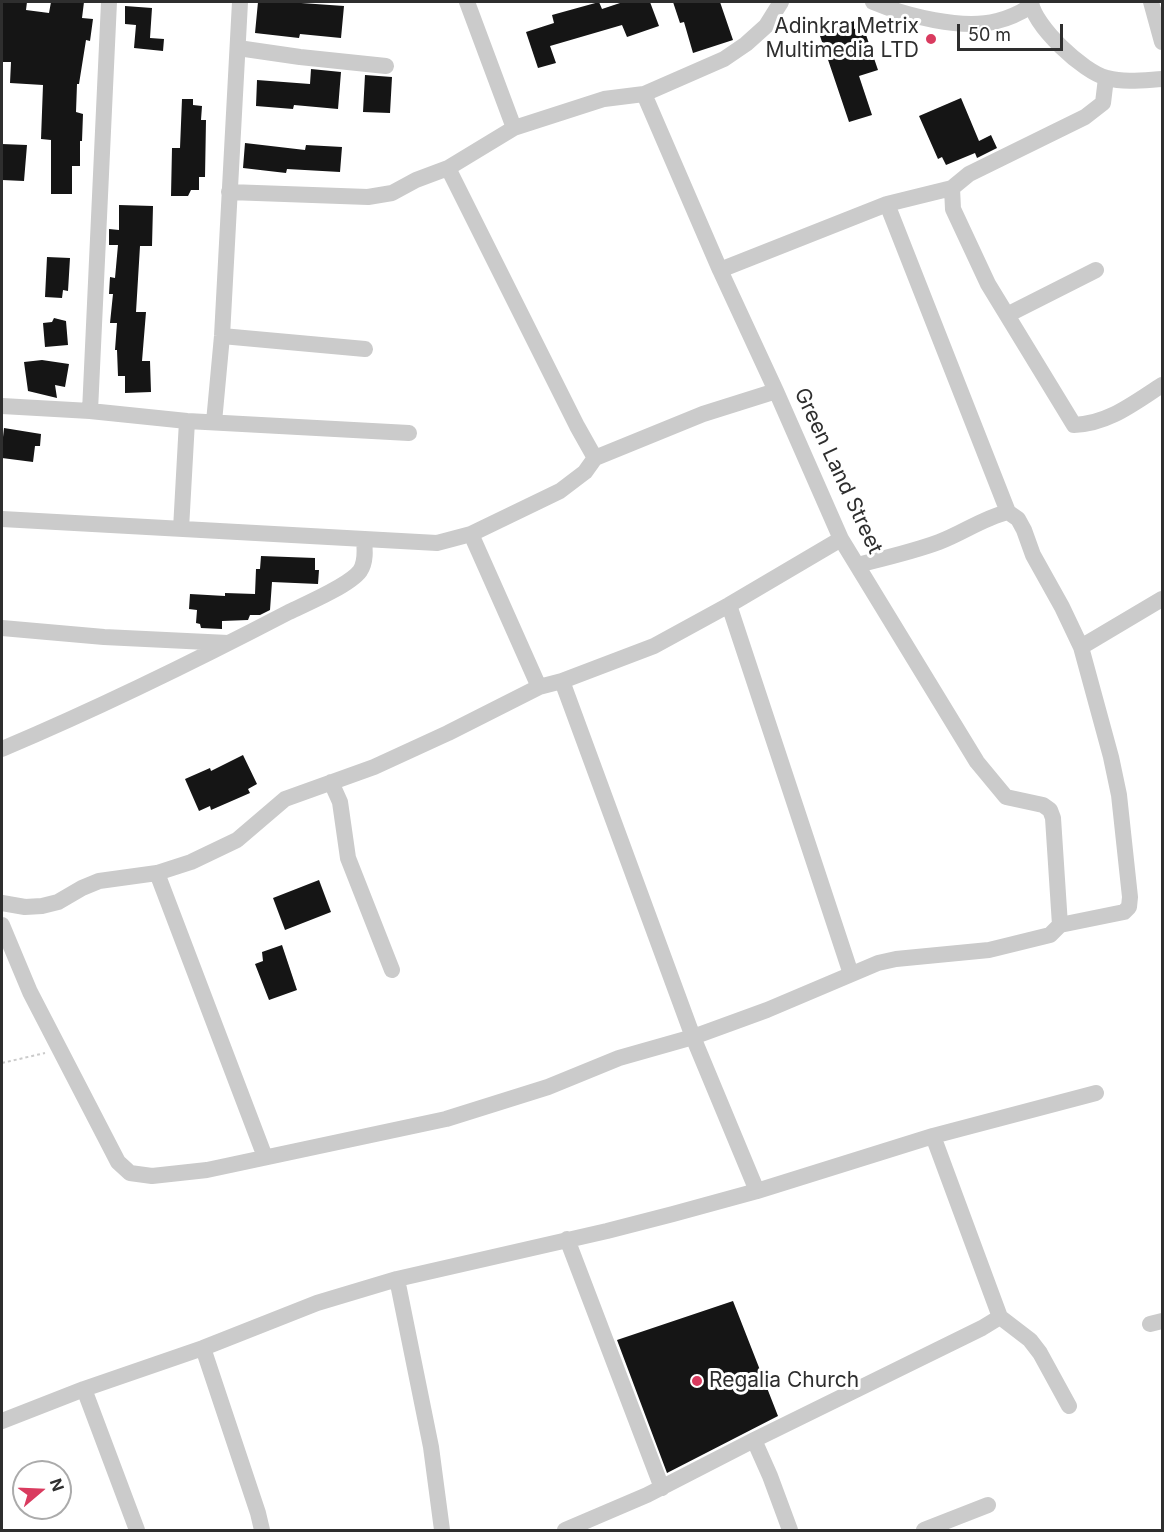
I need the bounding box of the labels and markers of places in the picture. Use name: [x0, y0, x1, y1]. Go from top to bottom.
place label: Adinkra Metrix Multimedia LTD: [765, 14, 919, 64]
marker: Adinkra Metrix Multimedia LTD: [924, 32, 938, 46]
place label: Regalia Church: [709, 1368, 859, 1394]
marker: Regalia Church: [690, 1374, 704, 1388]

